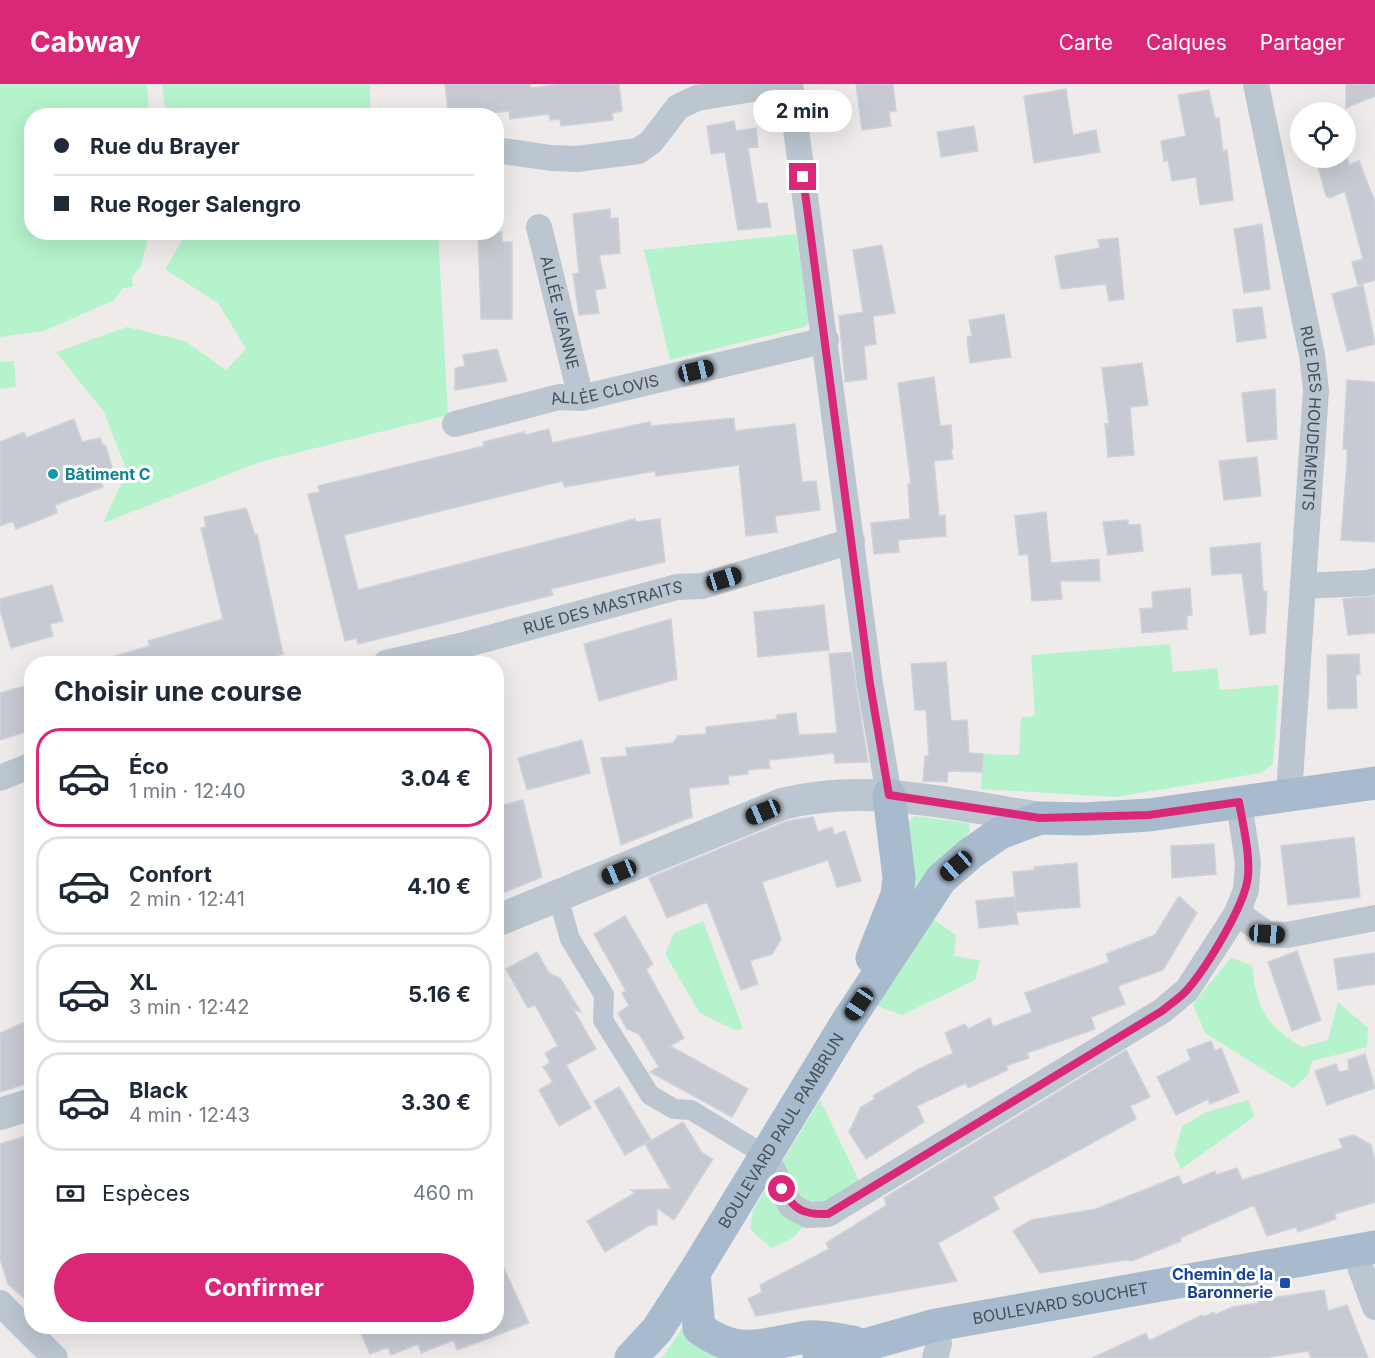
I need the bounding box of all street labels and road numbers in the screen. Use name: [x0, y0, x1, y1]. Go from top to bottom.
street label: ALLÉE JEANNE: [536, 254, 584, 371]
street label: RUE DES HOUDEMENTS: [1296, 324, 1326, 512]
street label: ALLÉE CLOVIS: [548, 370, 661, 409]
street label: RUE DES MASTRAITS: [521, 577, 683, 638]
street label: BOULEVARD PAUL PAMBRUN: [714, 1029, 848, 1232]
street label: BOULEVARD SOUCHET: [971, 1277, 1150, 1328]

